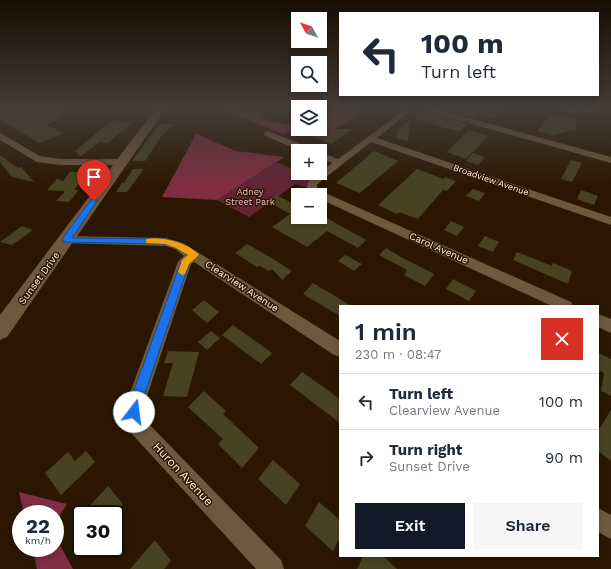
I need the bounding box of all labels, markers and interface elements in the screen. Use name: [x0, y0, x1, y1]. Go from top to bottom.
north arrow: [291, 12, 327, 48]
map controls: [291, 12, 327, 224]
text: 100 m: [421, 27, 504, 60]
icon: left: [355, 28, 407, 80]
button: search: [291, 56, 327, 92]
text: Turn left: [421, 61, 496, 82]
button: layers: [291, 100, 327, 136]
button: +: [291, 144, 327, 180]
pin: [77, 160, 111, 201]
street label: Broadview Avenue: [452, 162, 530, 198]
icon: arrive: [83, 166, 105, 188]
park label: Adney Street Park: [225, 187, 275, 207]
button: −: [291, 188, 327, 224]
street label: Carol Avenue: [408, 230, 470, 266]
street label: Sunset Drive: [16, 249, 62, 306]
street label: Clearview Avenue: [203, 258, 281, 314]
text: 1 min: [355, 318, 417, 346]
button: close: [541, 318, 583, 360]
text: 230 m · 08:47: [355, 347, 441, 362]
text: Turn left: [389, 385, 453, 403]
position arrow: [113, 391, 155, 433]
icon: left: [355, 391, 377, 413]
text: 100 m: [539, 393, 583, 411]
text: Clearview Avenue: [389, 403, 500, 418]
street label: Huron Avenue: [150, 439, 216, 509]
text: Turn right: [389, 441, 462, 459]
icon: right: [355, 447, 377, 469]
text: 90 m: [545, 449, 583, 467]
text: Sunset Drive: [389, 459, 470, 474]
button: Exit: [355, 503, 465, 549]
button: Share: [473, 503, 583, 549]
speed limit sign: 30: [72, 505, 124, 557]
text: 22: [26, 514, 50, 538]
text: km/h: [25, 535, 51, 546]

